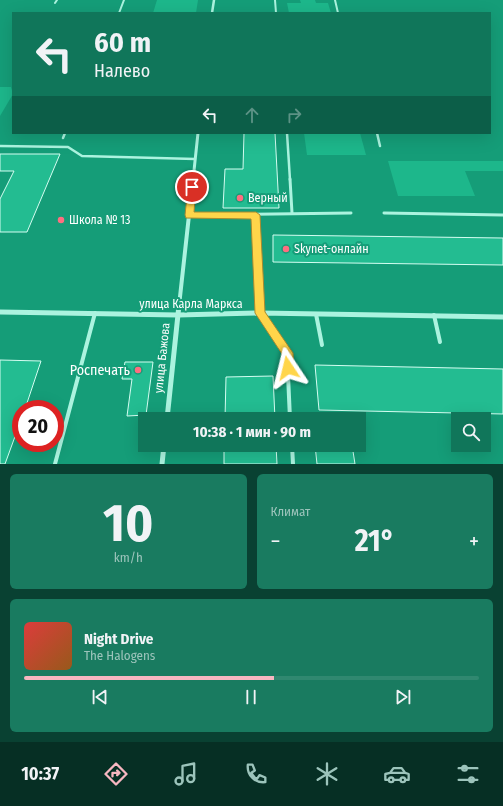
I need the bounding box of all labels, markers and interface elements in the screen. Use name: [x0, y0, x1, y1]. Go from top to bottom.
text: 60 m: [94, 26, 151, 59]
icon: left: [28, 28, 80, 80]
text: Налево: [94, 60, 150, 82]
icon: left: [199, 104, 221, 126]
icon: ahead: [241, 104, 263, 126]
icon: right: [283, 104, 305, 126]
pin: [175, 170, 209, 204]
icon: arrive: [181, 176, 203, 198]
place label: Верный: [248, 191, 288, 205]
marker: Верный: [235, 193, 245, 203]
place label: Школа № 13: [69, 213, 130, 227]
marker: Школа № 13: [56, 215, 66, 225]
place label: Skynet-онлайн: [294, 242, 369, 256]
marker: Skynet-онлайн: [281, 244, 291, 254]
street label: улица Карла Маркса: [139, 297, 243, 311]
street label: улица Бажова: [151, 322, 173, 394]
position arrow: [267, 347, 309, 389]
place label: Роспечать: [70, 362, 131, 379]
marker: Роспечать: [133, 365, 143, 375]
speed limit sign: 20: [12, 400, 64, 452]
map controls: [451, 412, 491, 452]
button: search: [451, 412, 491, 452]
text: 10:38 · 1 мин · 90 m: [193, 423, 311, 441]
text: 10: [103, 492, 153, 555]
text: Климат: [271, 504, 310, 519]
text: 21°: [355, 523, 395, 559]
text: −: [271, 528, 280, 555]
text: +: [469, 528, 479, 555]
text: km/h: [114, 550, 143, 565]
text: Night Drive: [84, 630, 153, 648]
text: The Halogens: [84, 648, 155, 663]
icon: previous: [89, 686, 111, 708]
icon: pause: [240, 686, 262, 708]
icon: next: [392, 686, 414, 708]
icon: directions: [102, 760, 130, 788]
icon: music: [172, 760, 200, 788]
icon: phone: [242, 760, 270, 788]
icon: climate: [313, 760, 341, 788]
icon: car: [383, 760, 411, 788]
icon: filters: [454, 760, 482, 788]
text: 10:37: [21, 763, 59, 785]

